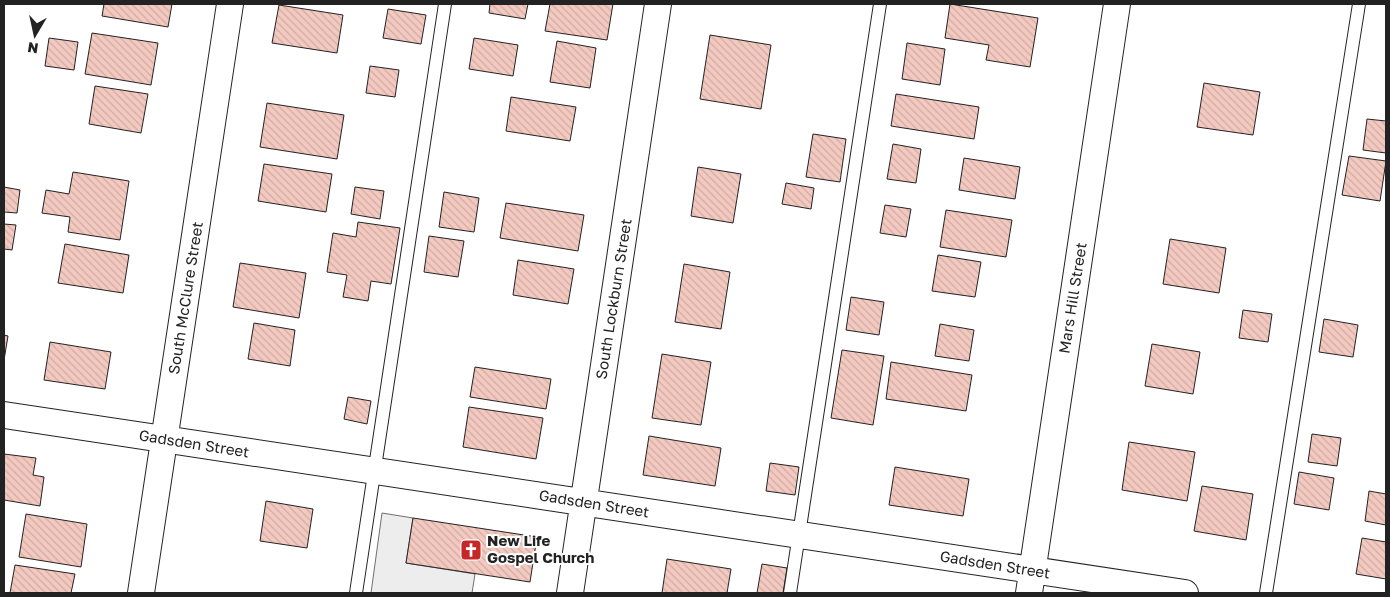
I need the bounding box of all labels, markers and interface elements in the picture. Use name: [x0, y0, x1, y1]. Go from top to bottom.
north arrow: [10, 10, 60, 60]
text: N: [26, 39, 39, 58]
street label: South Lockburn Street: [591, 217, 635, 380]
street label: South McClure Street: [164, 220, 206, 375]
street label: Mars Hill Street: [1054, 241, 1090, 355]
street label: Gadsden Street: [138, 425, 251, 461]
street label: Gadsden Street: [538, 485, 651, 521]
place label: New Life Gospel Church: [487, 531, 594, 566]
church icon: New Life Gospel Church: [459, 538, 483, 562]
street label: Gadsden Street: [939, 546, 1052, 582]

